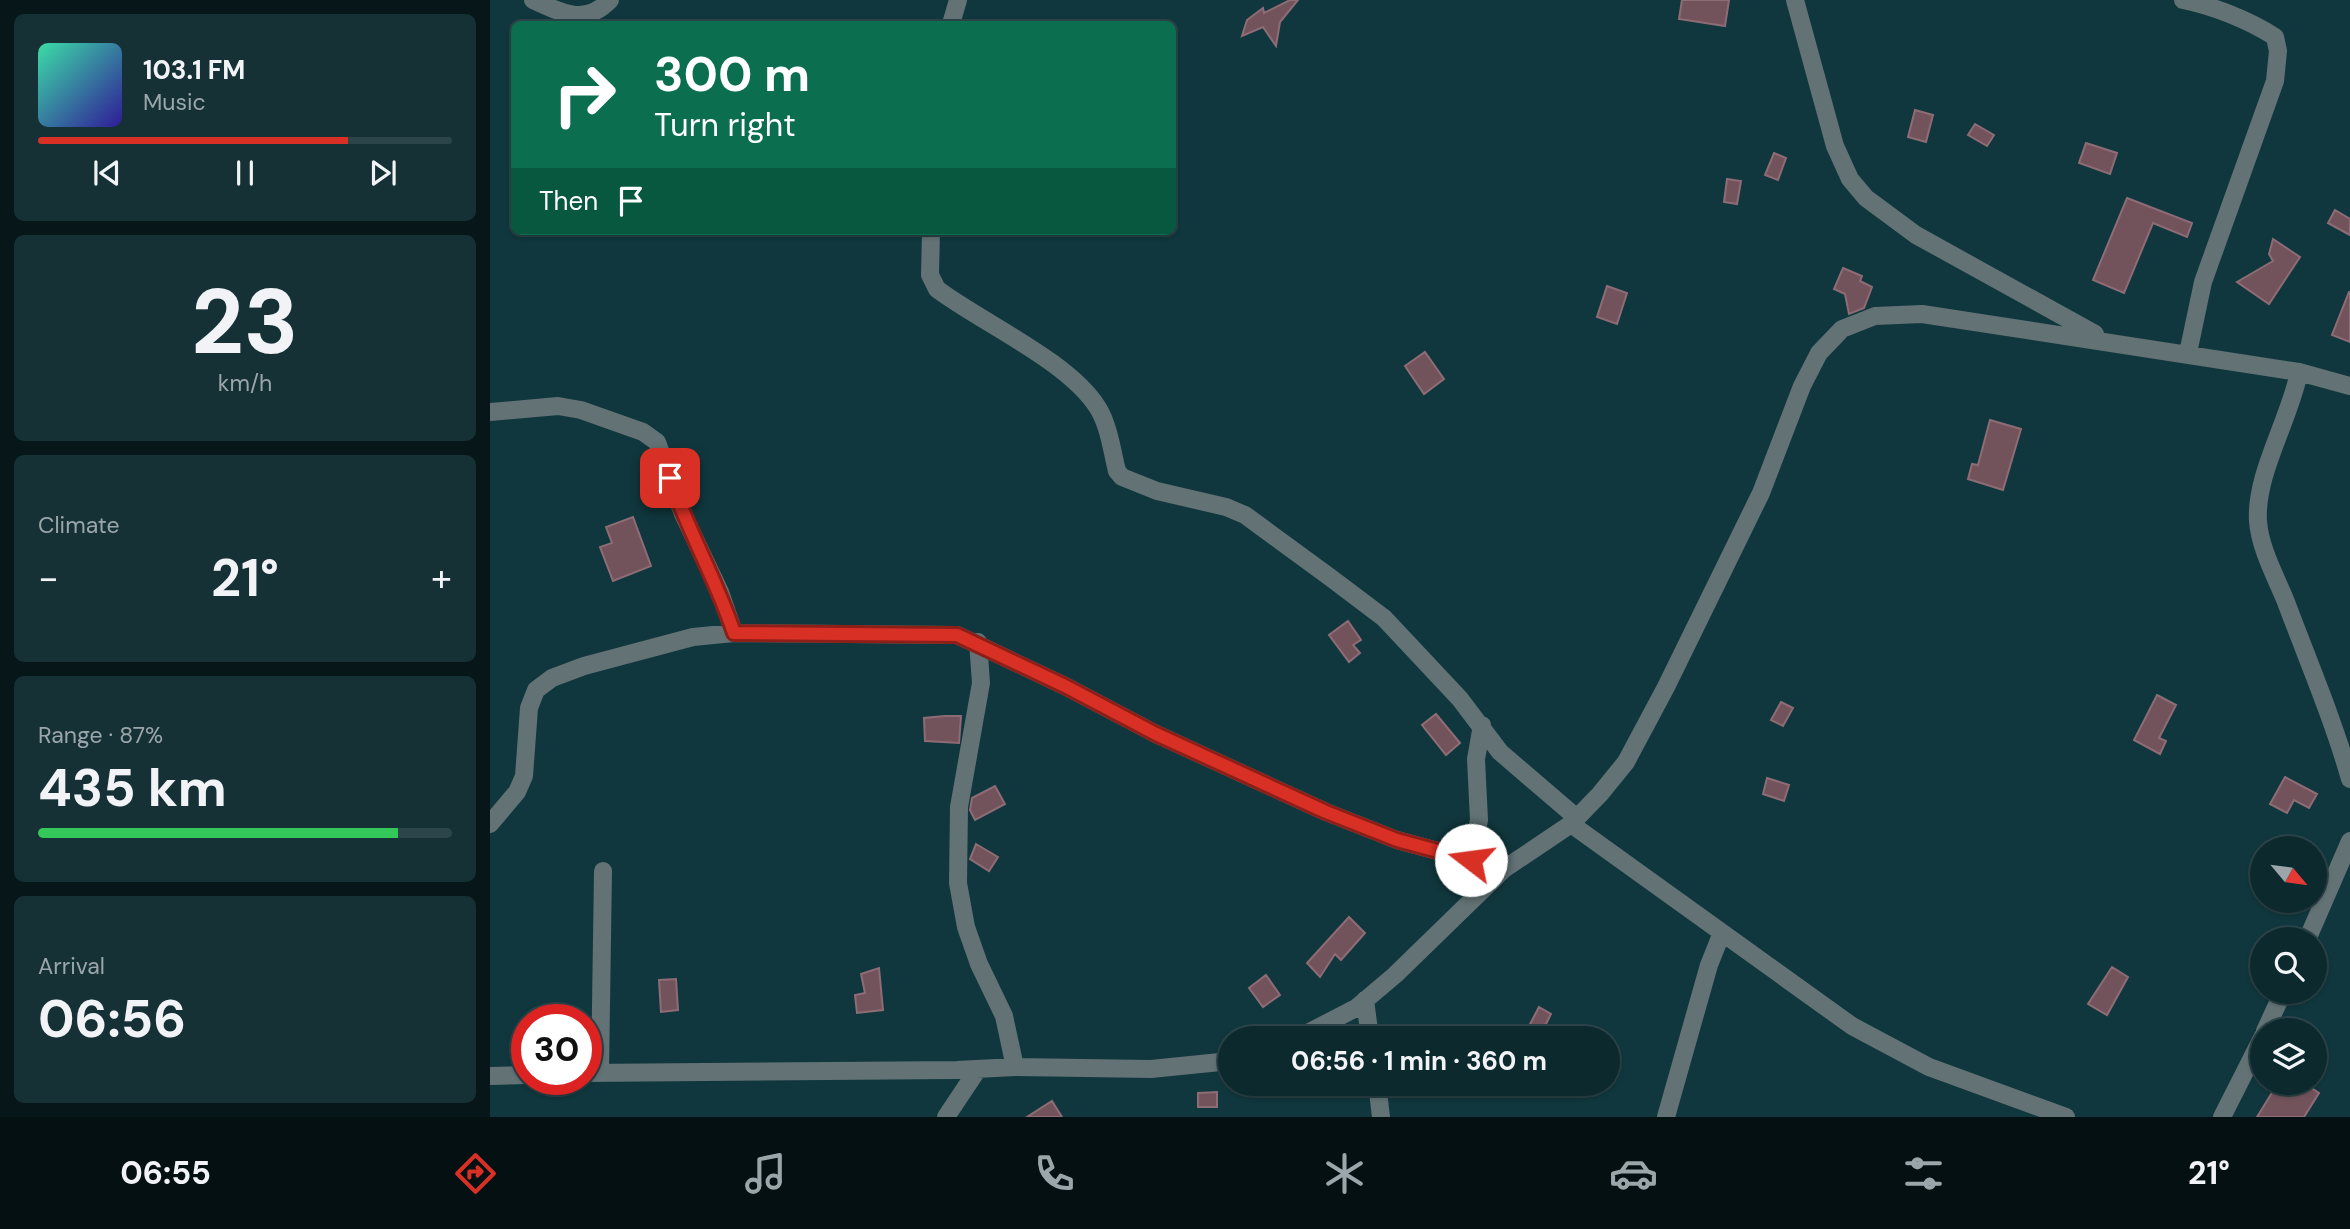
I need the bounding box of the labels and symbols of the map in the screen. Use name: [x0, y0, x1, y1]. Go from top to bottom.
pin: [640, 448, 700, 508]
position arrow: [1434, 823, 1508, 897]
north arrow: [2250, 836, 2328, 914]
speed limit sign: 30: [511, 1004, 602, 1095]

